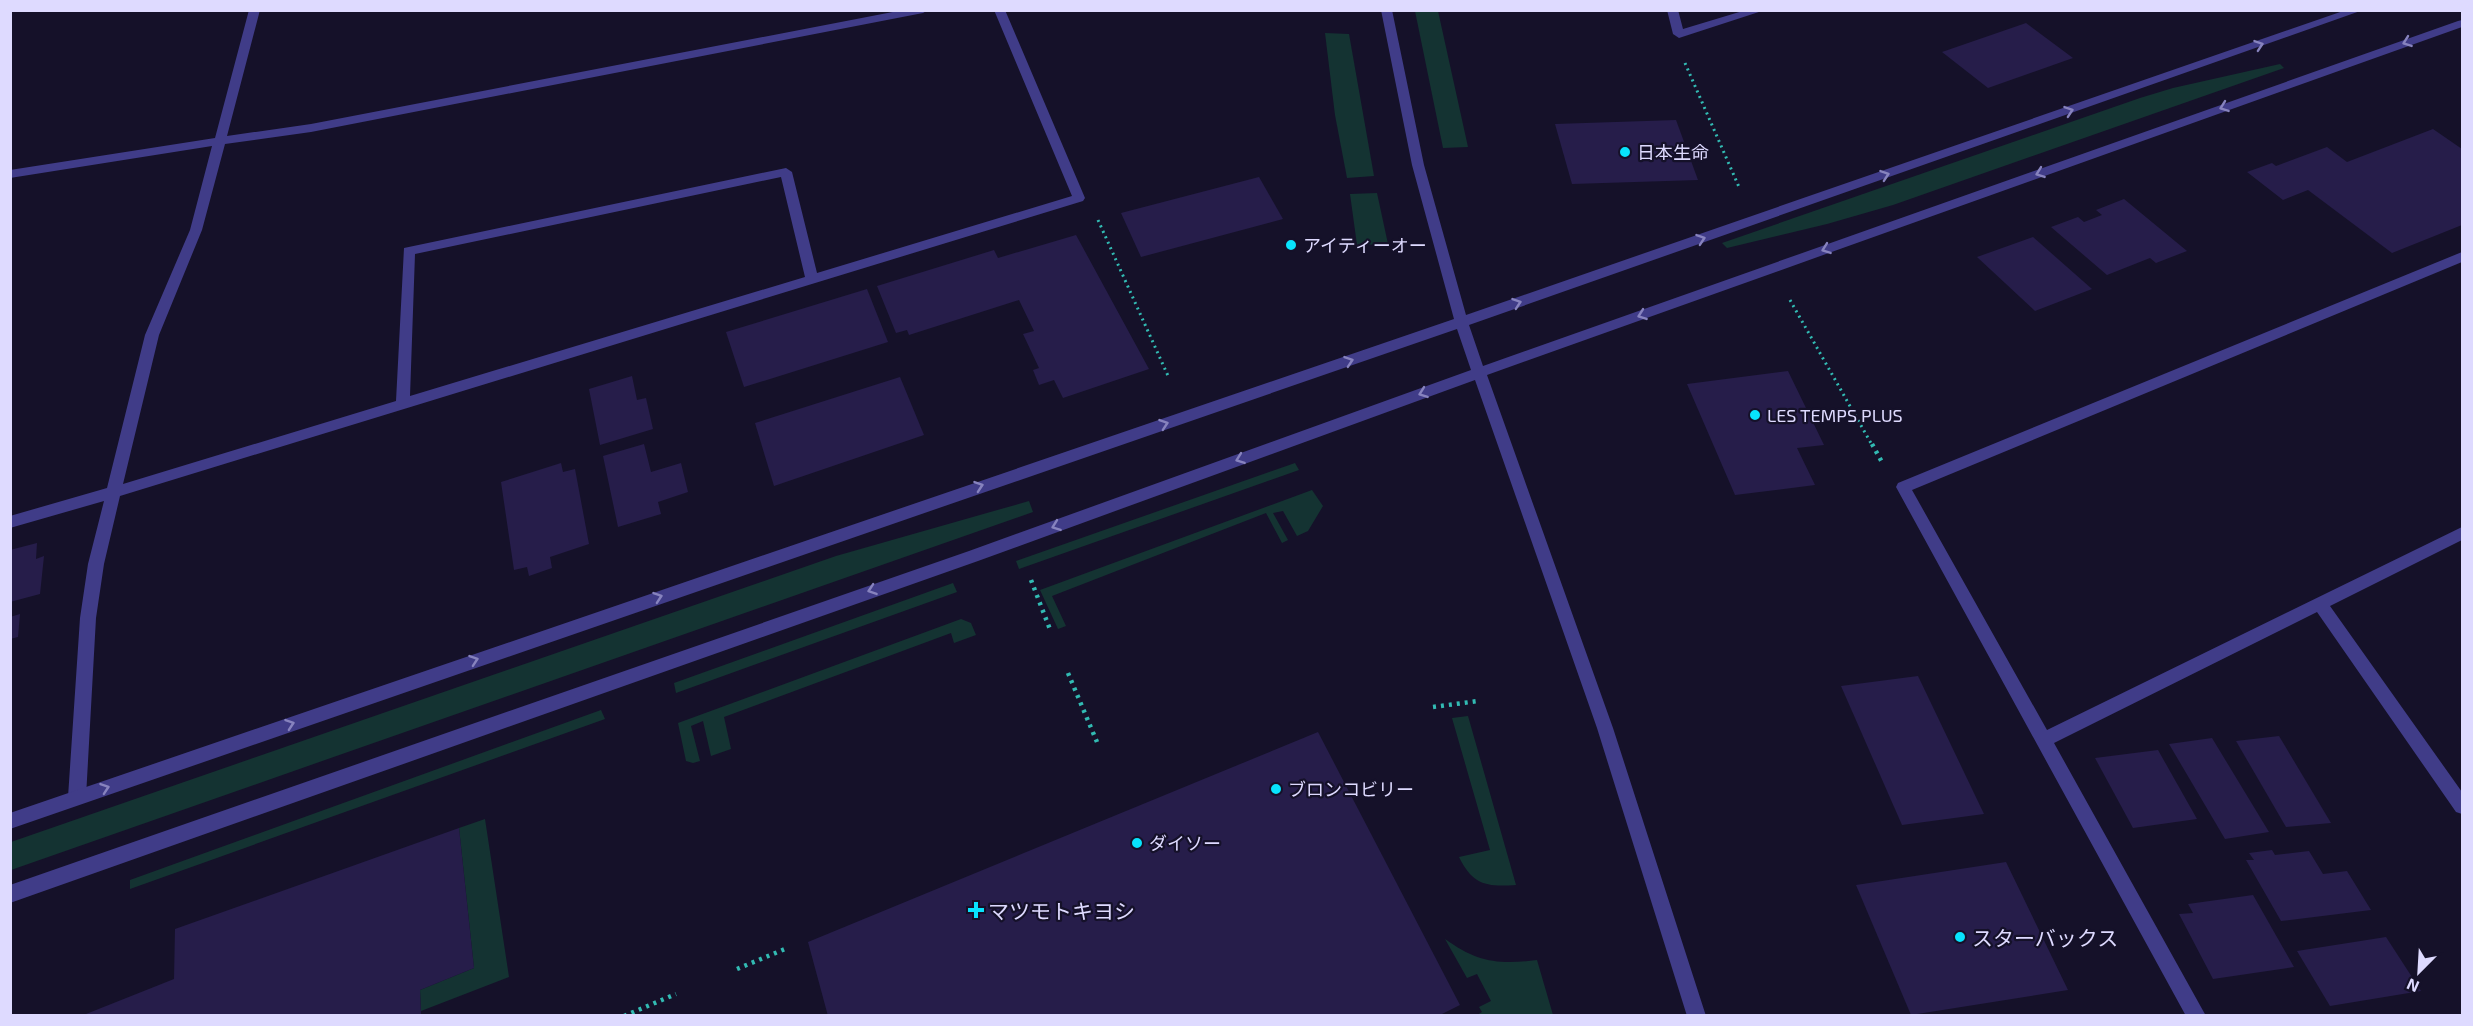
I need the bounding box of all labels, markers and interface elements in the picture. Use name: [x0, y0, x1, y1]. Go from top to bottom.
one-way arrow: [2402, 35, 2413, 48]
one-way arrow: [2253, 40, 2264, 52]
one-way arrow: [2219, 100, 2230, 113]
one-way arrow: [2063, 106, 2074, 119]
place label: 日本生命: [1637, 141, 1709, 163]
marker: 日本生命: [1618, 145, 1632, 159]
one-way arrow: [2035, 165, 2046, 178]
one-way arrow: [1879, 170, 1890, 183]
place label: アイティーオー: [1303, 234, 1427, 256]
one-way arrow: [1695, 234, 1706, 247]
marker: アイティーオー: [1284, 238, 1298, 252]
one-way arrow: [1821, 242, 1832, 254]
one-way arrow: [1511, 298, 1522, 311]
one-way arrow: [1637, 307, 1648, 320]
one-way arrow: [1343, 356, 1353, 368]
one-way arrow: [1418, 385, 1429, 398]
place label: LES TEMPS PLUS: [1767, 404, 1903, 426]
marker: LES TEMPS PLUS: [1748, 408, 1762, 422]
one-way arrow: [1158, 418, 1169, 431]
one-way arrow: [1235, 452, 1246, 464]
one-way arrow: [973, 481, 984, 494]
one-way arrow: [1051, 518, 1062, 531]
one-way arrow: [868, 583, 878, 596]
one-way arrow: [652, 591, 663, 604]
one-way arrow: [468, 655, 479, 668]
one-way arrow: [284, 718, 295, 731]
place label: ブロンコビリー: [1288, 778, 1414, 800]
one-way arrow: [99, 782, 110, 795]
marker: ブロンコビリー: [1269, 782, 1283, 796]
place label: ダイソー: [1149, 832, 1221, 854]
marker: ダイソー: [1130, 836, 1144, 850]
place label: マツモトキヨシ: [988, 898, 1135, 923]
marker: マツモトキヨシ: [969, 903, 983, 917]
place label: スターバックス: [1972, 925, 2118, 950]
marker: スターバックス: [1953, 930, 1967, 944]
north arrow: [2389, 942, 2449, 1002]
text: N: [2404, 975, 2422, 997]

